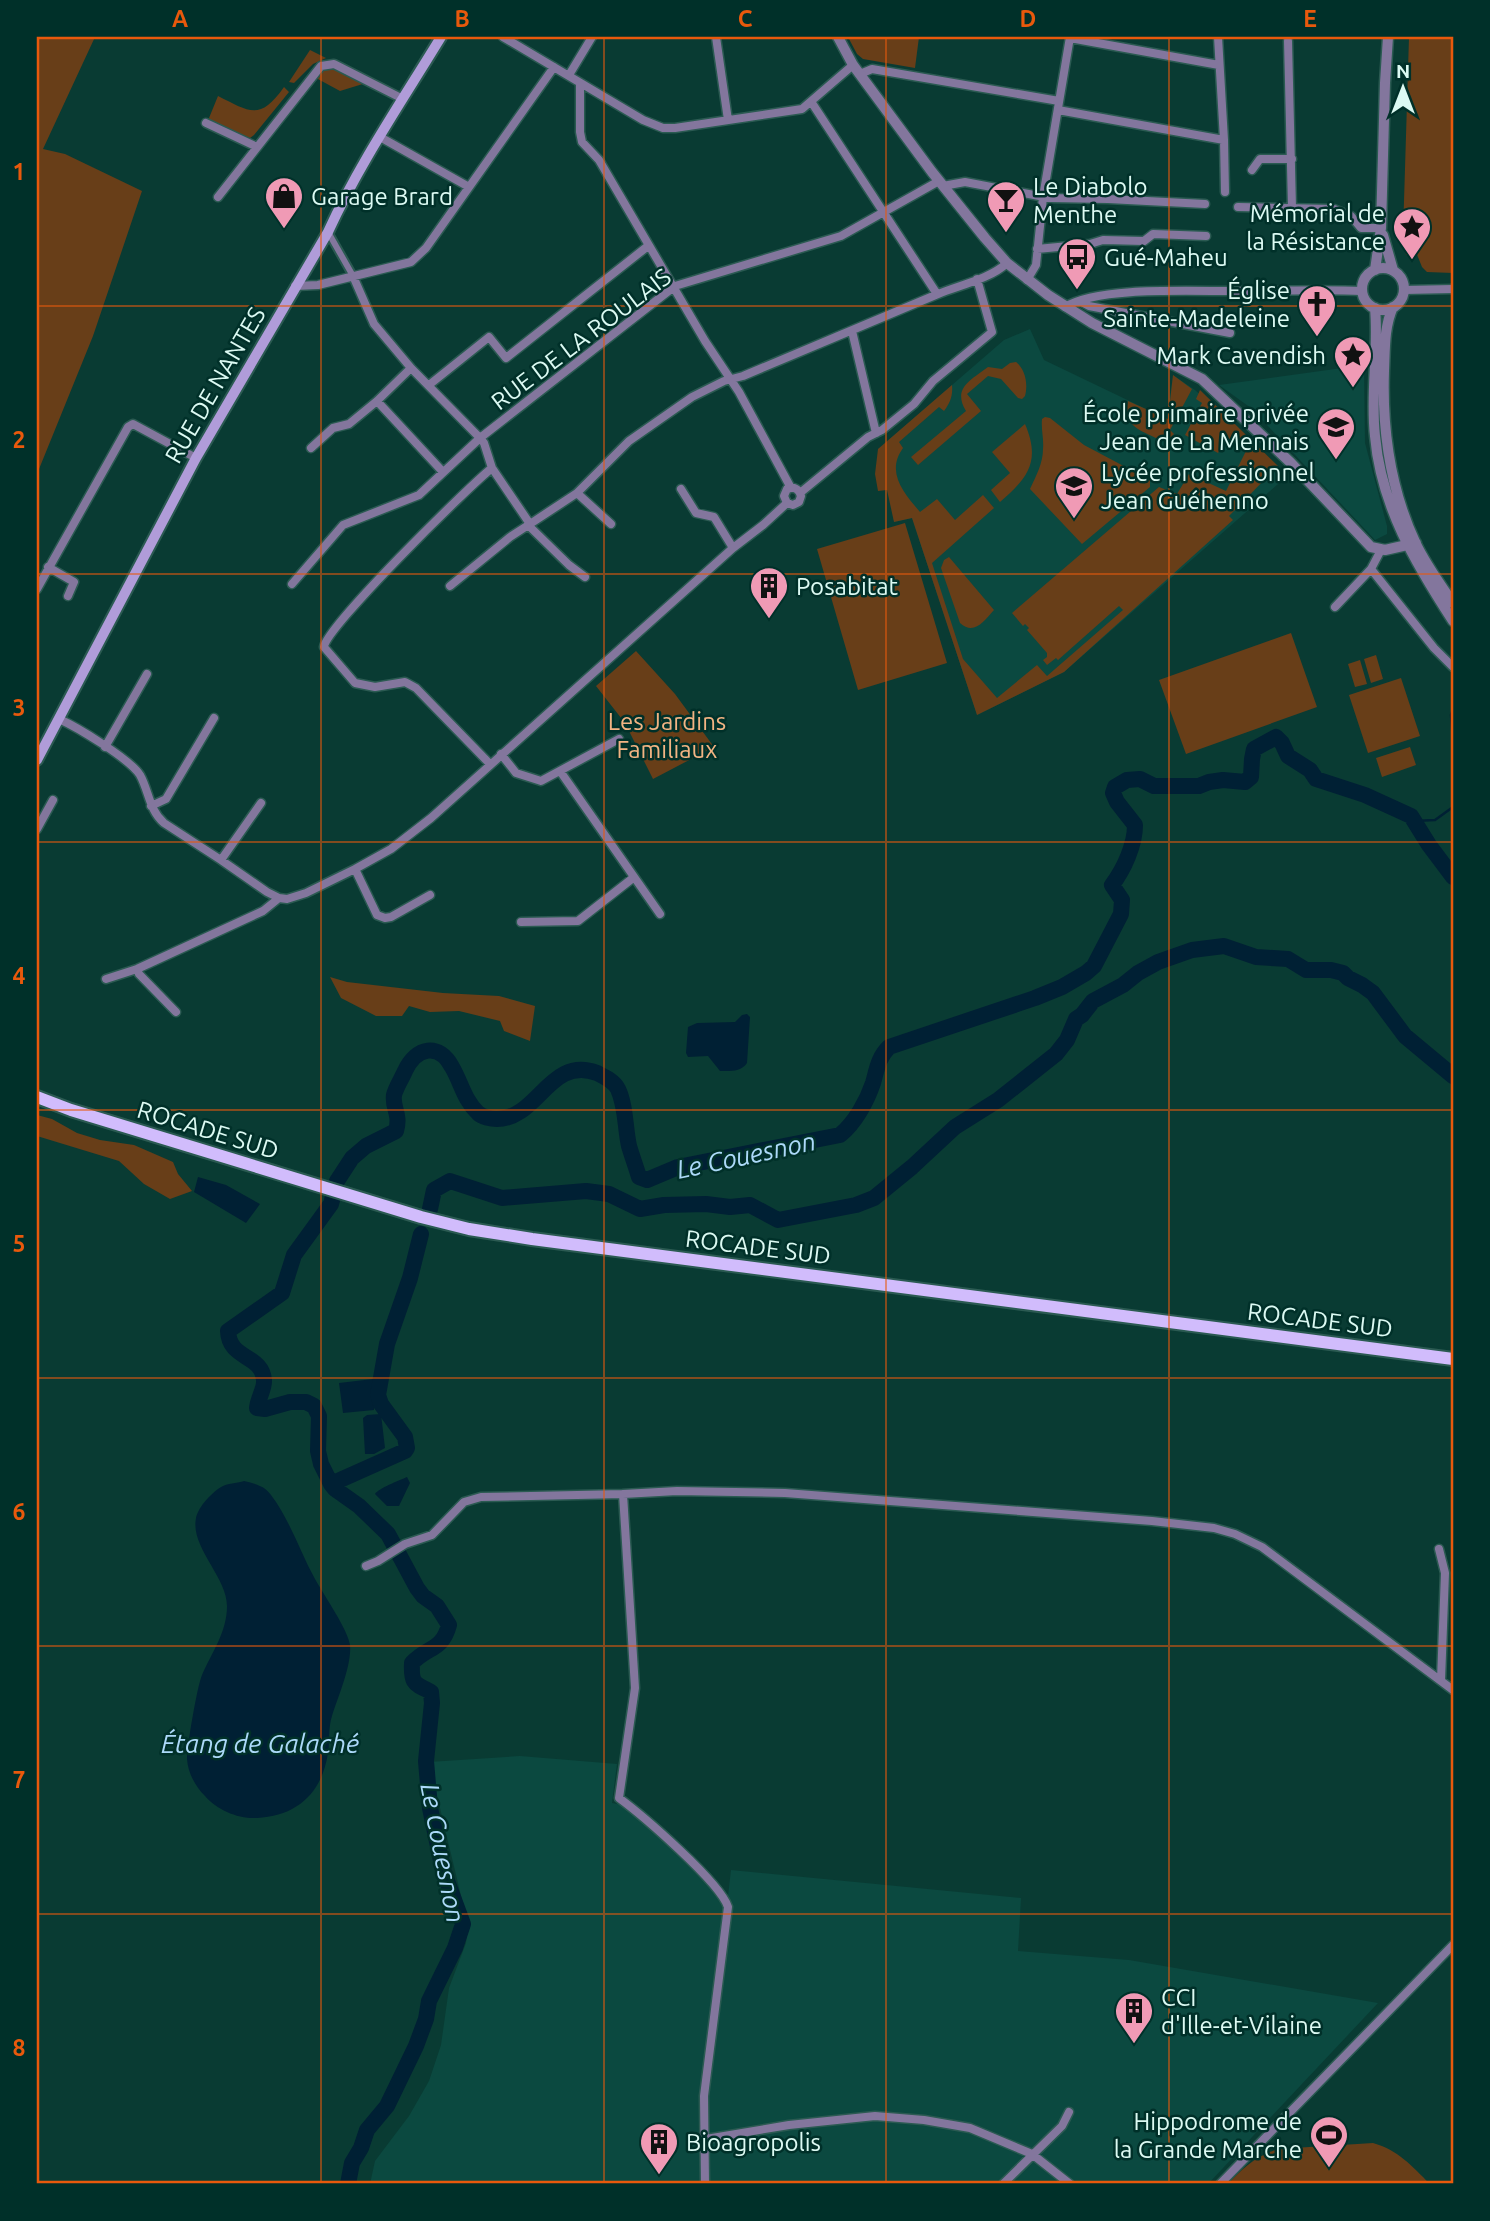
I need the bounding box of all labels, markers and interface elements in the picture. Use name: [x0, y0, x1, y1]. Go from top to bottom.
text: A: [172, 6, 188, 31]
text: B: [454, 6, 470, 31]
text: C: [738, 6, 753, 31]
text: D: [1020, 6, 1036, 31]
text: E: [1303, 6, 1317, 31]
north arrow: [1368, 52, 1438, 122]
text: N: [1396, 60, 1410, 82]
text: 1: [13, 159, 25, 184]
place label: Le Diabolo Menthe: [1033, 173, 1147, 228]
shop icon: Garage Brard: [263, 175, 305, 230]
bar icon: Le Diabolo Menthe: [985, 179, 1027, 234]
place label: Garage Brard: [311, 183, 453, 210]
place label: Mémorial de la Résistance: [1246, 200, 1385, 255]
place icon: Mémorial de la Résistance: [1391, 206, 1433, 261]
bus stop icon: Gué-Maheu: [1056, 236, 1098, 291]
place label: Gué-Maheu: [1104, 244, 1228, 271]
street label: RUE DE LA ROULAIS: [486, 263, 676, 415]
place label: Église Sainte-Madeleine: [1103, 276, 1290, 332]
church icon: Église Sainte-Madeleine: [1296, 283, 1338, 338]
street label: RUE DE NANTES: [159, 302, 271, 468]
place icon: Mark Cavendish: [1332, 334, 1374, 389]
place label: Mark Cavendish: [1156, 342, 1326, 369]
place label: École primaire privée Jean de La Mennais: [1083, 399, 1309, 455]
school or university icon: École primaire privée Jean de La Mennais: [1315, 406, 1357, 461]
text: 2: [13, 427, 25, 452]
place label: Lycée professionnel Jean Guéhenno: [1101, 459, 1315, 514]
school or university icon: Lycée professionnel Jean Guéhenno: [1053, 465, 1095, 520]
building icon: Posabitat: [748, 565, 790, 620]
place label: Posabitat: [796, 573, 898, 600]
text: 3: [13, 695, 25, 720]
park label: Les Jardins Familiaux: [608, 708, 726, 763]
text: 4: [13, 963, 26, 988]
street label: ROCADE SUD: [134, 1096, 282, 1164]
water label: Le Couesnon: [674, 1126, 818, 1184]
street label: ROCADE SUD: [684, 1225, 832, 1269]
text: 5: [13, 1231, 25, 1256]
street label: ROCADE SUD: [1246, 1298, 1394, 1342]
text: 6: [13, 1499, 26, 1524]
water label: Étang de Galaché: [161, 1728, 359, 1758]
text: 7: [13, 1767, 25, 1792]
water label: Le Couesnon: [415, 1781, 471, 1925]
place label: CCI d'Ille-et-Vilaine: [1161, 1984, 1322, 2039]
building icon: CCI d'Ille-et-Vilaine: [1113, 1990, 1155, 2045]
text: 8: [13, 2035, 25, 2060]
place label: Hippodrome de la Grande Marche: [1114, 2108, 1302, 2163]
sports icon: Hippodrome de la Grande Marche: [1308, 2114, 1350, 2169]
building icon: Bioagropolis: [638, 2121, 680, 2176]
place label: Bioagropolis: [686, 2129, 821, 2156]

